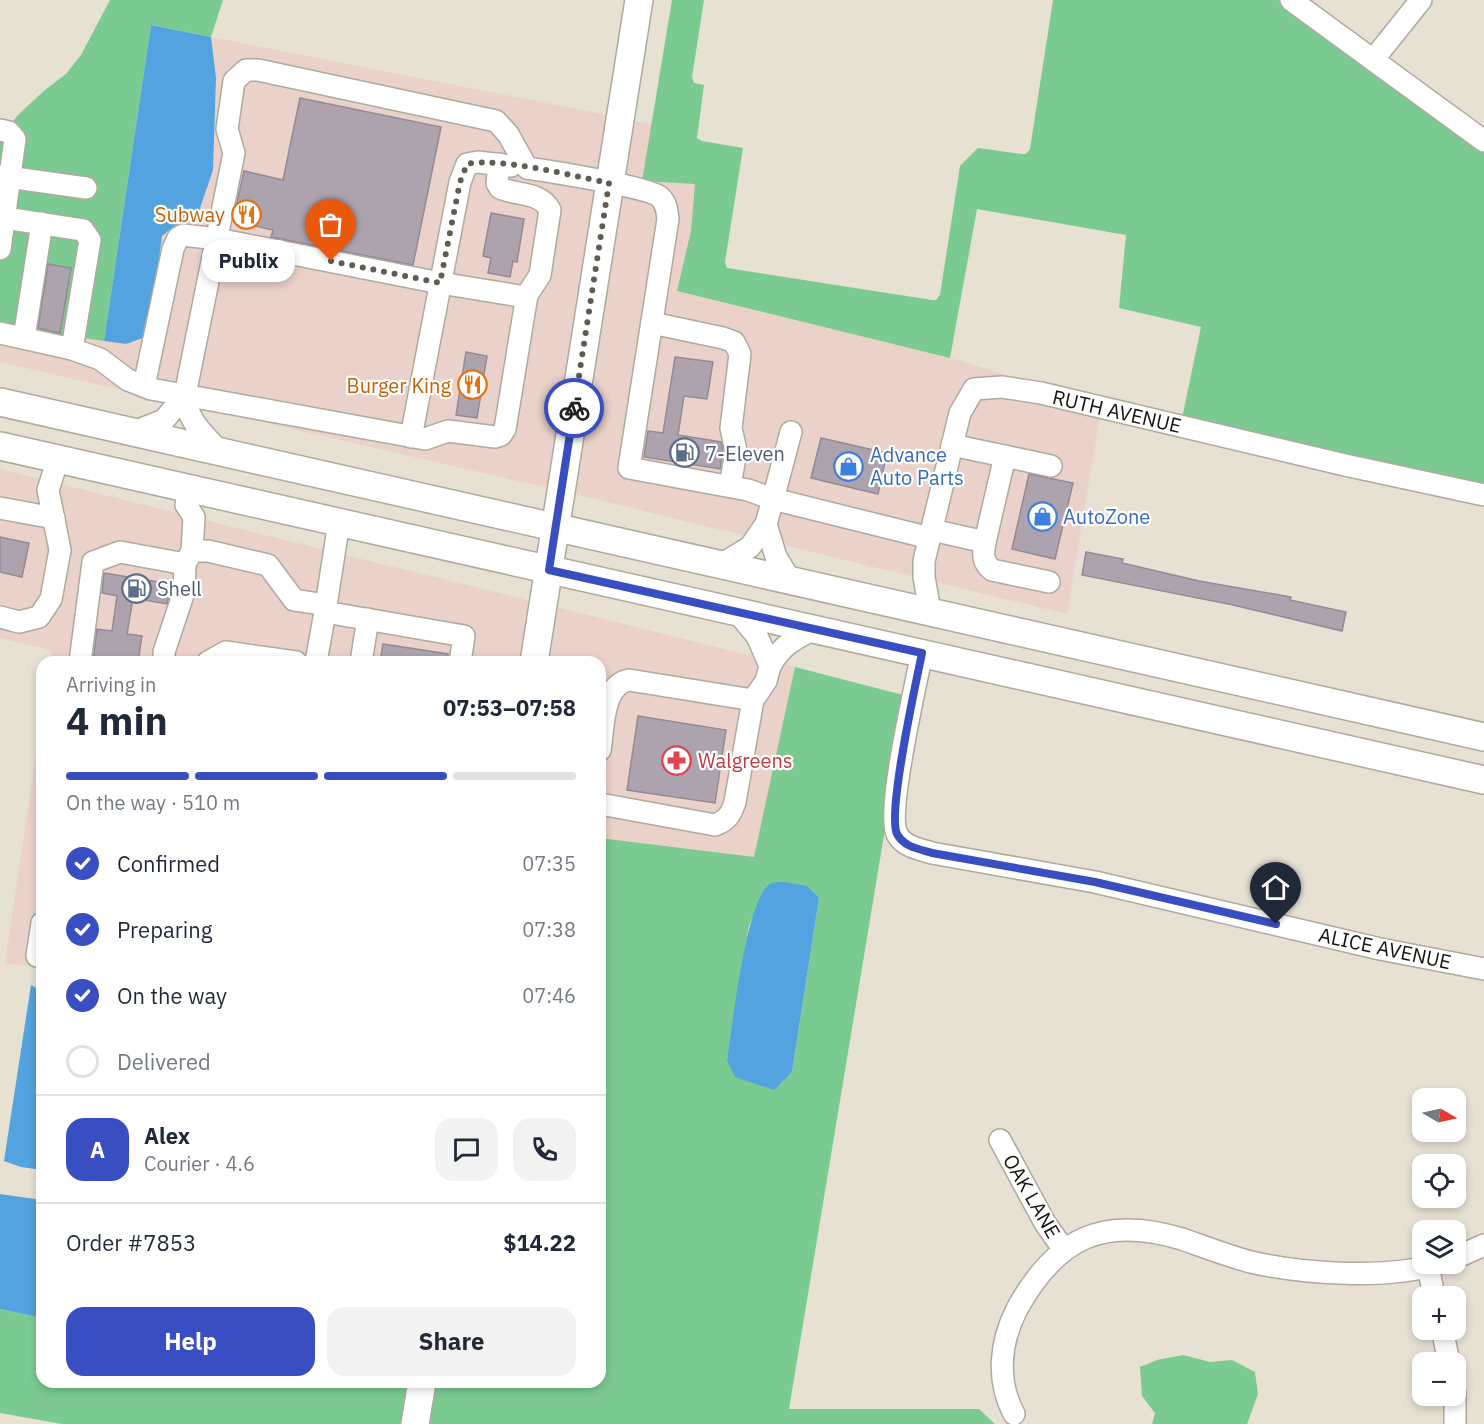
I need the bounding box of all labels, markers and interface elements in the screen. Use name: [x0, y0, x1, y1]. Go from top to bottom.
restaurant icon: Subway: [230, 198, 262, 230]
pin: [305, 199, 356, 261]
place label: Subway: [155, 201, 225, 228]
icon: bag: [314, 208, 347, 241]
callout: Publix: [202, 240, 295, 282]
text: Publix: [218, 247, 279, 274]
restaurant icon: Burger King: [456, 369, 488, 401]
place label: Burger King: [347, 372, 451, 399]
courier: [544, 378, 604, 438]
street label: RUTH AVENUE: [1050, 383, 1184, 439]
icon: bike: [558, 392, 591, 425]
fuel station icon: 7-Eleven: [668, 437, 700, 469]
place label: 7-Eleven: [705, 440, 785, 467]
place label: Advance Auto Parts: [870, 441, 964, 491]
shop icon: Advance Auto Parts: [833, 450, 865, 482]
shop icon: AutoZone: [1026, 500, 1058, 532]
place label: AutoZone: [1063, 503, 1150, 530]
fuel station icon: Shell: [120, 572, 152, 604]
place label: Shell: [157, 575, 202, 602]
text: Arriving in: [66, 671, 156, 698]
text: 07:53–07:58: [443, 693, 576, 722]
text: 4 min: [66, 695, 168, 746]
pharmacy icon: Walgreens: [661, 744, 693, 776]
place label: Walgreens: [698, 747, 793, 774]
text: On the way · 510 m: [66, 789, 240, 816]
icon: check: [66, 847, 99, 880]
text: Confirmed: [117, 849, 220, 878]
text: 07:35: [522, 850, 576, 877]
pin: [1250, 862, 1301, 924]
icon: home: [1259, 871, 1292, 904]
icon: check: [66, 913, 99, 946]
text: Preparing: [117, 915, 212, 944]
text: 07:38: [522, 916, 576, 943]
street label: ALICE AVENUE: [1316, 921, 1454, 975]
icon: check: [66, 979, 99, 1012]
text: On the way: [117, 981, 227, 1010]
text: 07:46: [522, 982, 576, 1009]
text: Delivered: [117, 1047, 211, 1076]
north arrow: [1412, 1088, 1466, 1142]
map controls: [1412, 1088, 1466, 1406]
button: chat: [435, 1118, 498, 1181]
button: phone: [513, 1118, 576, 1181]
text: Alex: [144, 1121, 190, 1150]
text: A: [90, 1135, 105, 1164]
street label: OAK LANE: [997, 1149, 1067, 1243]
text: Courier · 4.6: [144, 1150, 255, 1177]
button: locate: [1412, 1154, 1466, 1208]
button: layers: [1412, 1220, 1466, 1274]
text: Order #7853: [66, 1228, 196, 1257]
text: $14.22: [503, 1228, 576, 1257]
button: +: [1412, 1286, 1466, 1340]
button: Help: [66, 1307, 315, 1376]
button: Share: [327, 1307, 576, 1376]
button: −: [1412, 1352, 1466, 1406]

